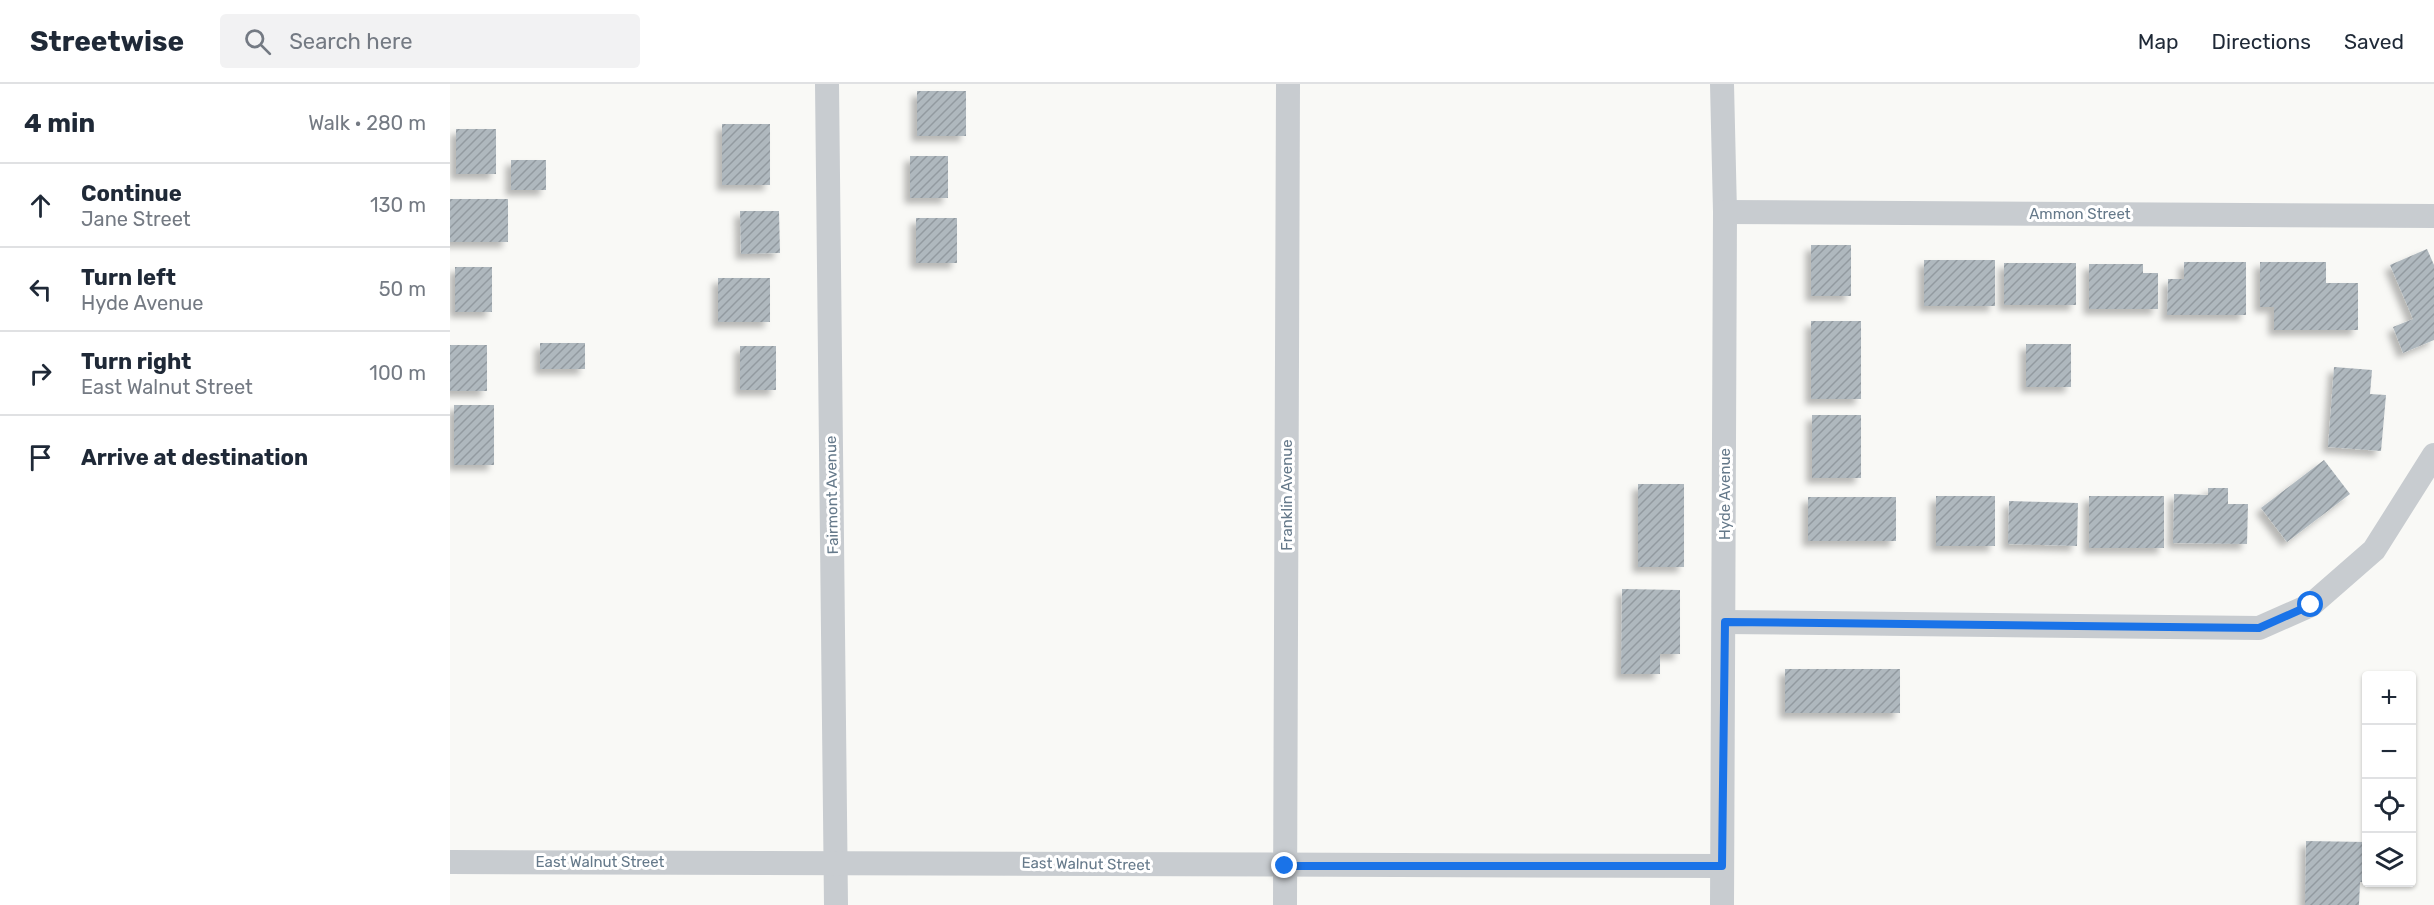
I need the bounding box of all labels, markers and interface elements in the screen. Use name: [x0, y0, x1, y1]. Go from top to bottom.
search box: [220, 14, 640, 68]
text: Streetwise: [30, 25, 184, 58]
icon: search: [241, 25, 274, 58]
text: Search here: [289, 28, 413, 55]
text: Map: [2138, 29, 2179, 54]
text: Directions: [2212, 29, 2311, 54]
text: Saved: [2344, 29, 2404, 54]
text: 4 min: [24, 108, 95, 139]
text: Walk · 280 m: [308, 111, 426, 135]
text: Continue: [81, 180, 182, 207]
icon: ahead: [24, 189, 57, 222]
text: 130 m: [370, 193, 426, 217]
street label: Ammon Street: [2029, 205, 2131, 223]
text: Jane Street: [81, 207, 191, 231]
text: Turn left: [81, 264, 176, 291]
icon: left: [24, 273, 57, 306]
text: 50 m: [379, 277, 426, 301]
text: Hyde Avenue: [81, 291, 204, 315]
text: Turn right: [81, 348, 191, 375]
icon: right: [24, 357, 57, 390]
text: 100 m: [369, 361, 426, 385]
text: East Walnut Street: [81, 375, 253, 399]
street label: Fairmont Avenue: [822, 436, 842, 554]
street label: Franklin Avenue: [1278, 439, 1296, 551]
icon: arrive: [24, 441, 57, 474]
text: Arrive at destination: [81, 444, 308, 471]
street label: Hyde Avenue: [1716, 448, 1734, 540]
route start: [2297, 591, 2323, 617]
map controls: [2362, 671, 2416, 887]
button: +: [2362, 671, 2416, 725]
button: −: [2362, 725, 2416, 779]
button: locate: [2362, 779, 2416, 833]
button: layers: [2362, 833, 2416, 887]
route end: [1271, 852, 1297, 878]
street label: East Walnut Street: [536, 853, 665, 871]
street label: East Walnut Street: [1021, 854, 1151, 874]

